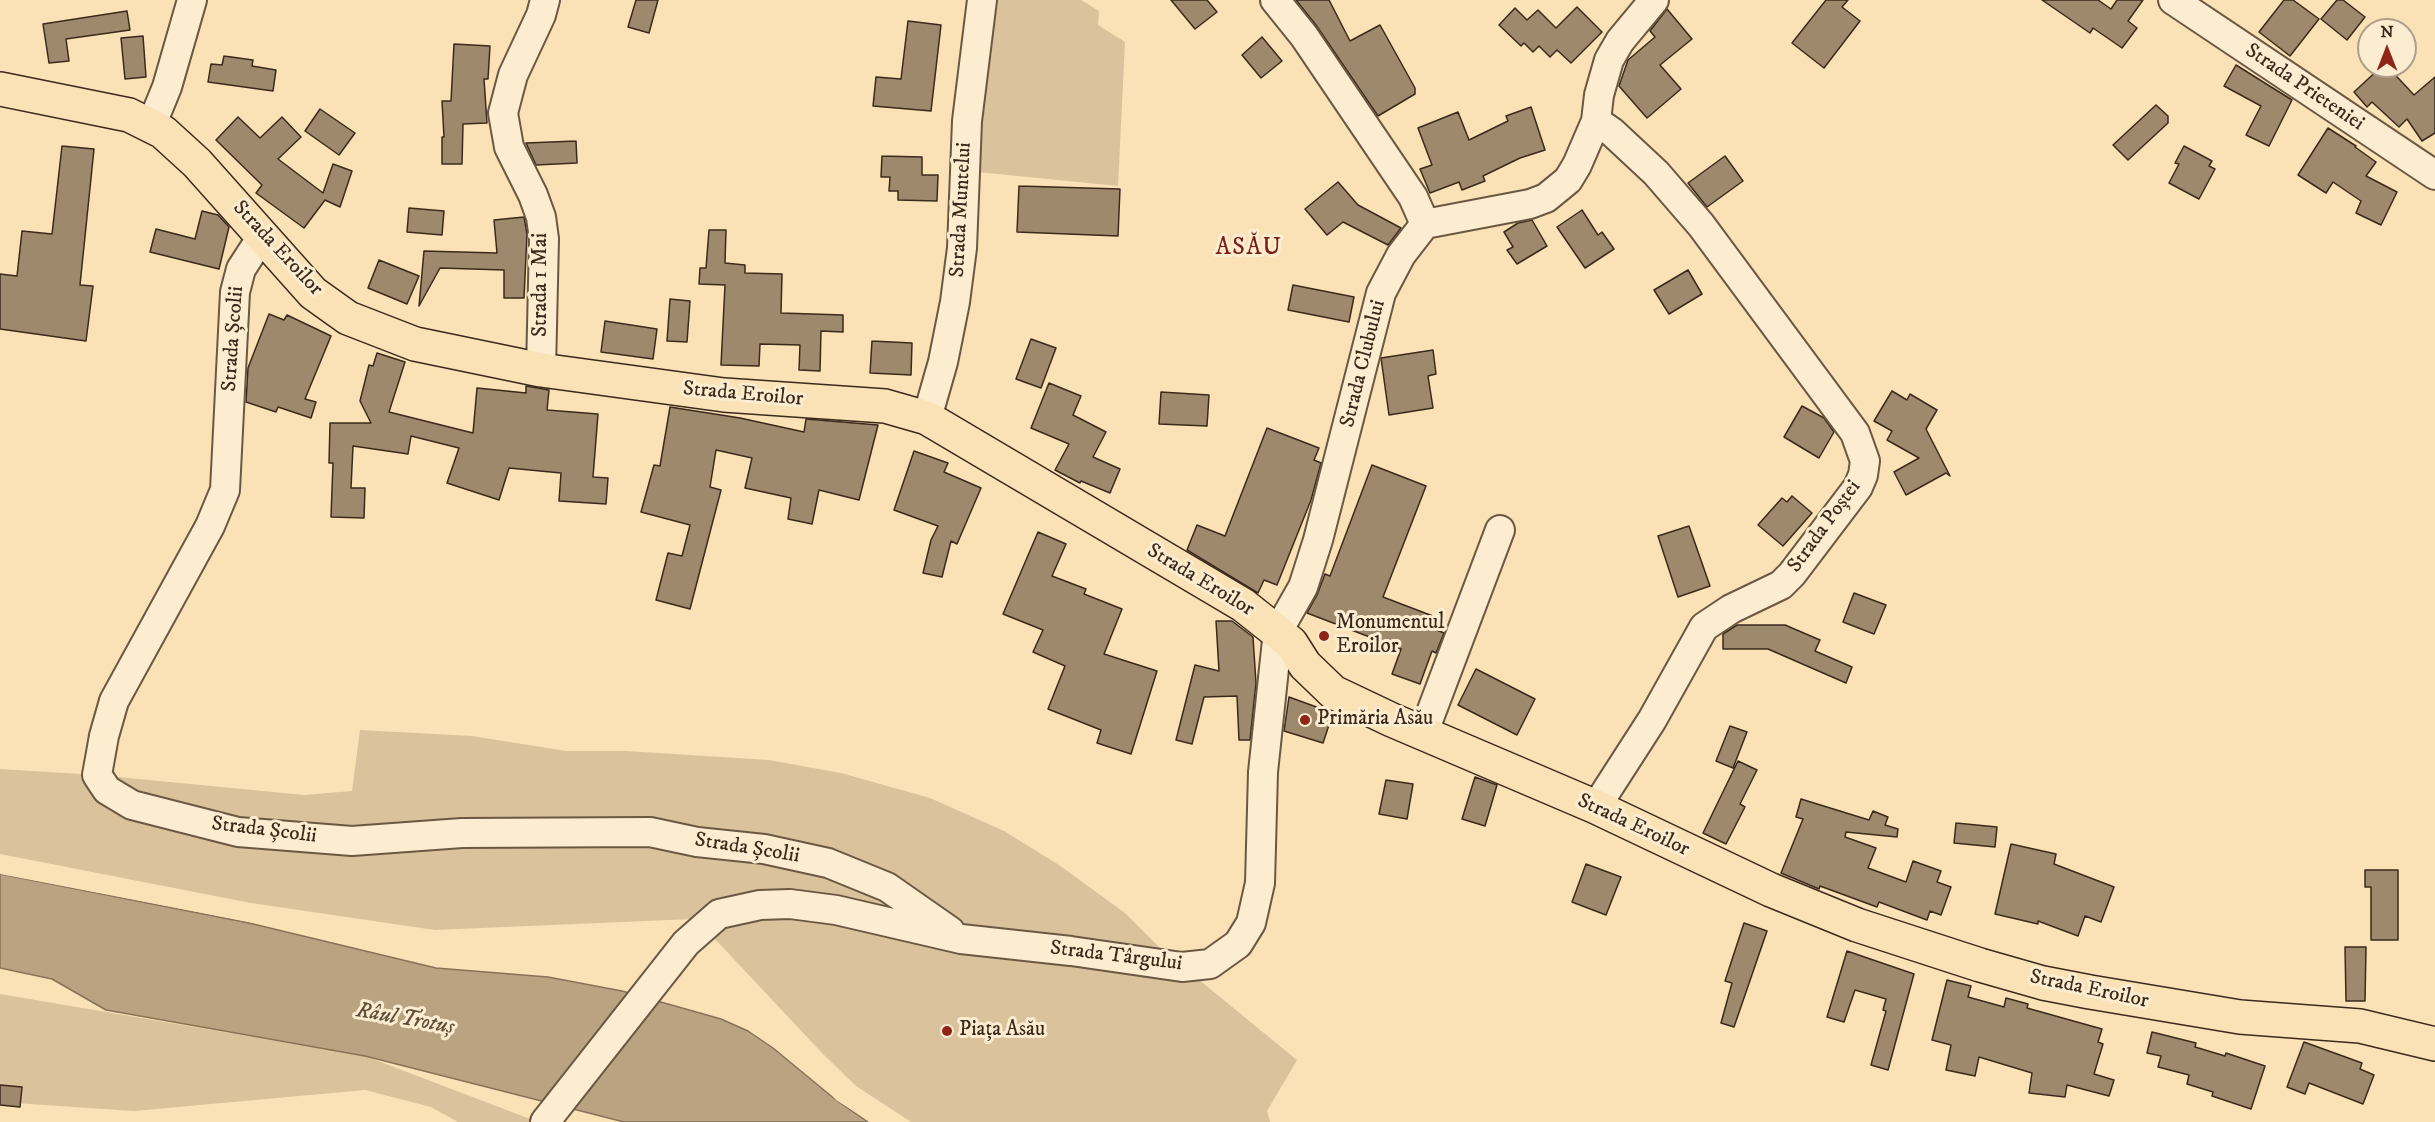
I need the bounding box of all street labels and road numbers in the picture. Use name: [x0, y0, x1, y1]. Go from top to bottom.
street label: Strada Prieteniei: [2240, 39, 2368, 137]
street label: Strada Muntelui: [946, 142, 978, 278]
street label: Strada Eroilor: [227, 196, 327, 302]
street label: Strada 1 Mai: [529, 233, 555, 337]
street label: Strada Școlii: [218, 285, 250, 393]
street label: Strada Clubului: [1336, 298, 1392, 430]
street label: Strada Eroilor: [682, 377, 804, 413]
street label: Strada Poștei: [1783, 476, 1867, 578]
street label: Strada Eroilor: [1142, 539, 1258, 623]
street label: Strada Eroilor: [1573, 789, 1693, 863]
street label: Strada Școlii: [210, 812, 318, 850]
street label: Strada Școlii: [693, 828, 801, 870]
street label: Strada Târgului: [1049, 936, 1183, 978]
street label: Strada Eroilor: [2027, 965, 2151, 1015]

